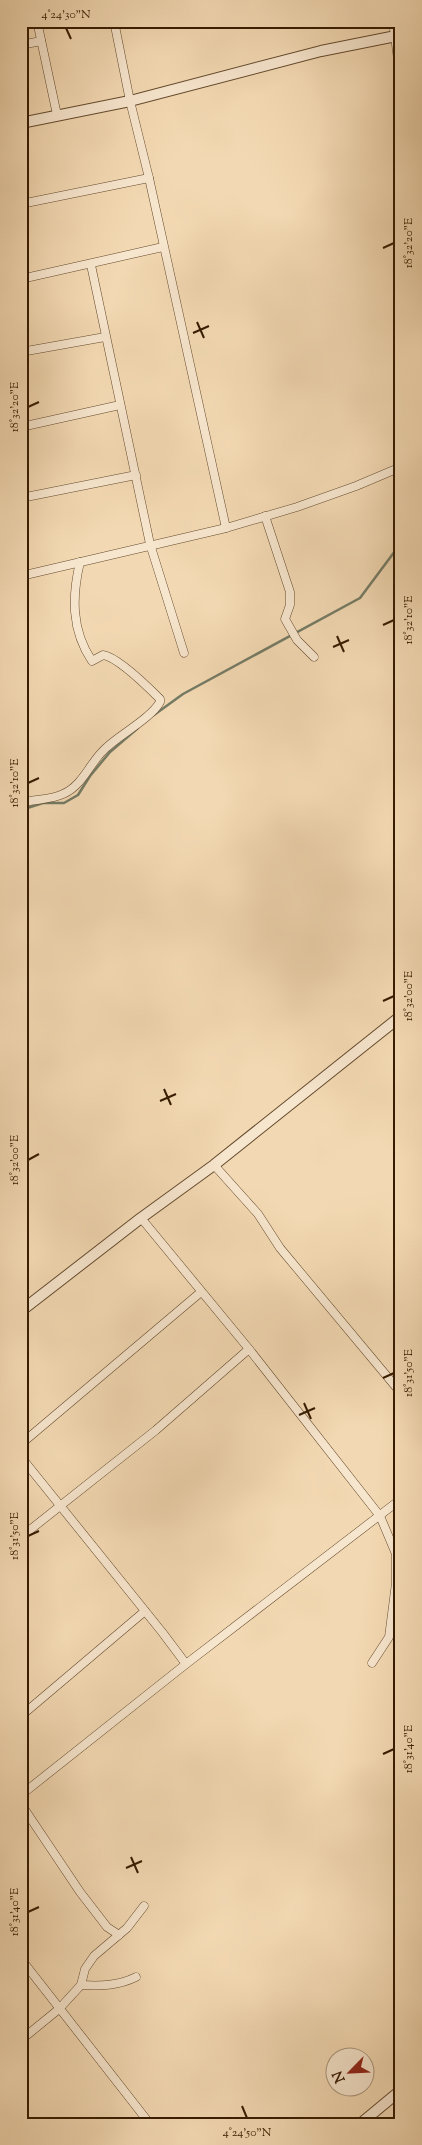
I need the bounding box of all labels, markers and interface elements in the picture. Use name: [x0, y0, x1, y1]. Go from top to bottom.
text: 4°24'30"N: [41, 6, 91, 24]
text: 18°32'20"E: [400, 217, 418, 268]
text: 18°32'20"E: [6, 381, 24, 432]
text: 18°32'10"E: [400, 595, 418, 644]
text: 18°32'10"E: [6, 758, 24, 807]
text: 18°32'00"E: [400, 970, 418, 1021]
text: 18°32'00"E: [6, 1134, 24, 1185]
text: 18°31'50"E: [400, 1348, 418, 1397]
text: 18°31'50"E: [6, 1511, 24, 1560]
text: 18°31'40"E: [400, 1724, 418, 1773]
text: 18°31'40"E: [6, 1887, 24, 1936]
north arrow: [324, 2048, 374, 2098]
text: N: [329, 2067, 351, 2086]
text: 4°24'50"N: [223, 2124, 272, 2142]

